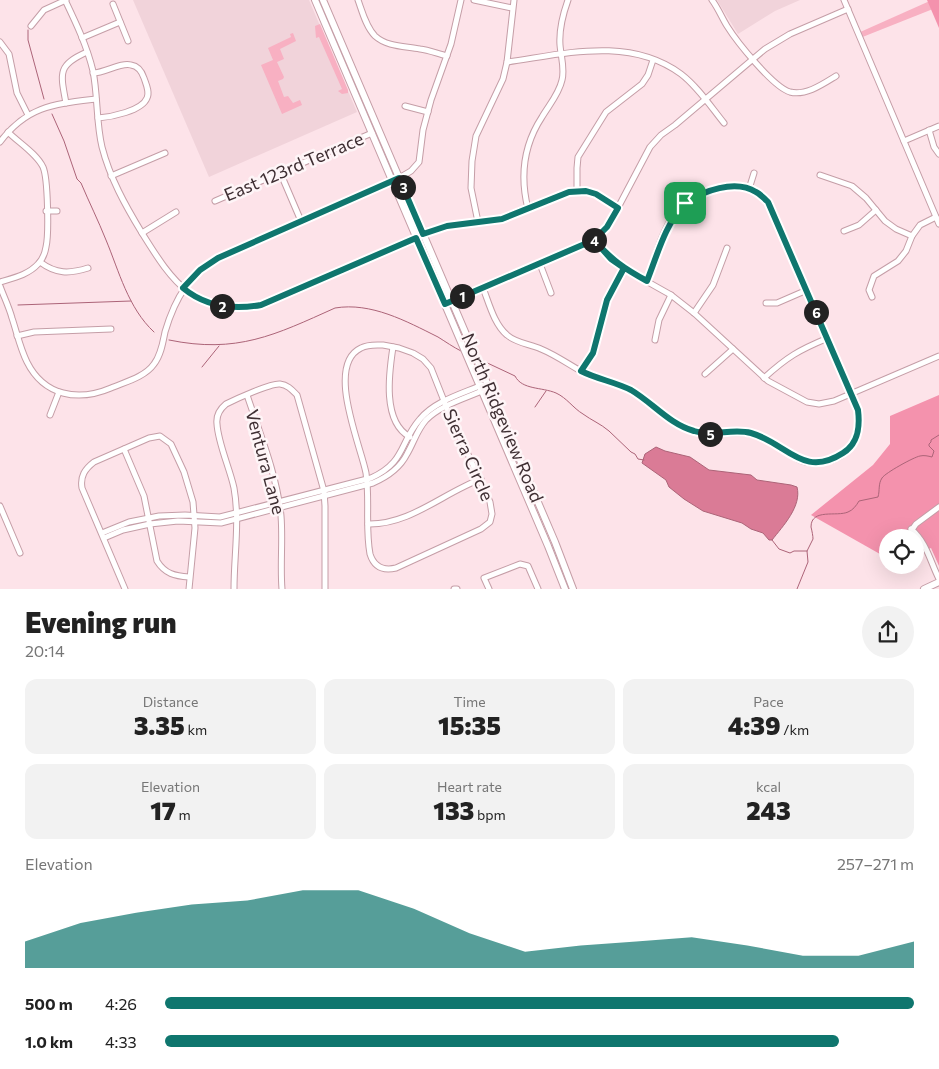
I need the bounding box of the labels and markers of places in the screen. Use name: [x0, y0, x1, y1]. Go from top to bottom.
pin: 3: [390, 174, 416, 200]
pin: [664, 182, 706, 224]
pin: 4: [582, 228, 606, 252]
pin: 1: [450, 284, 474, 308]
pin: 2: [210, 294, 234, 318]
pin: 6: [804, 300, 828, 324]
pin: 5: [698, 422, 722, 446]

